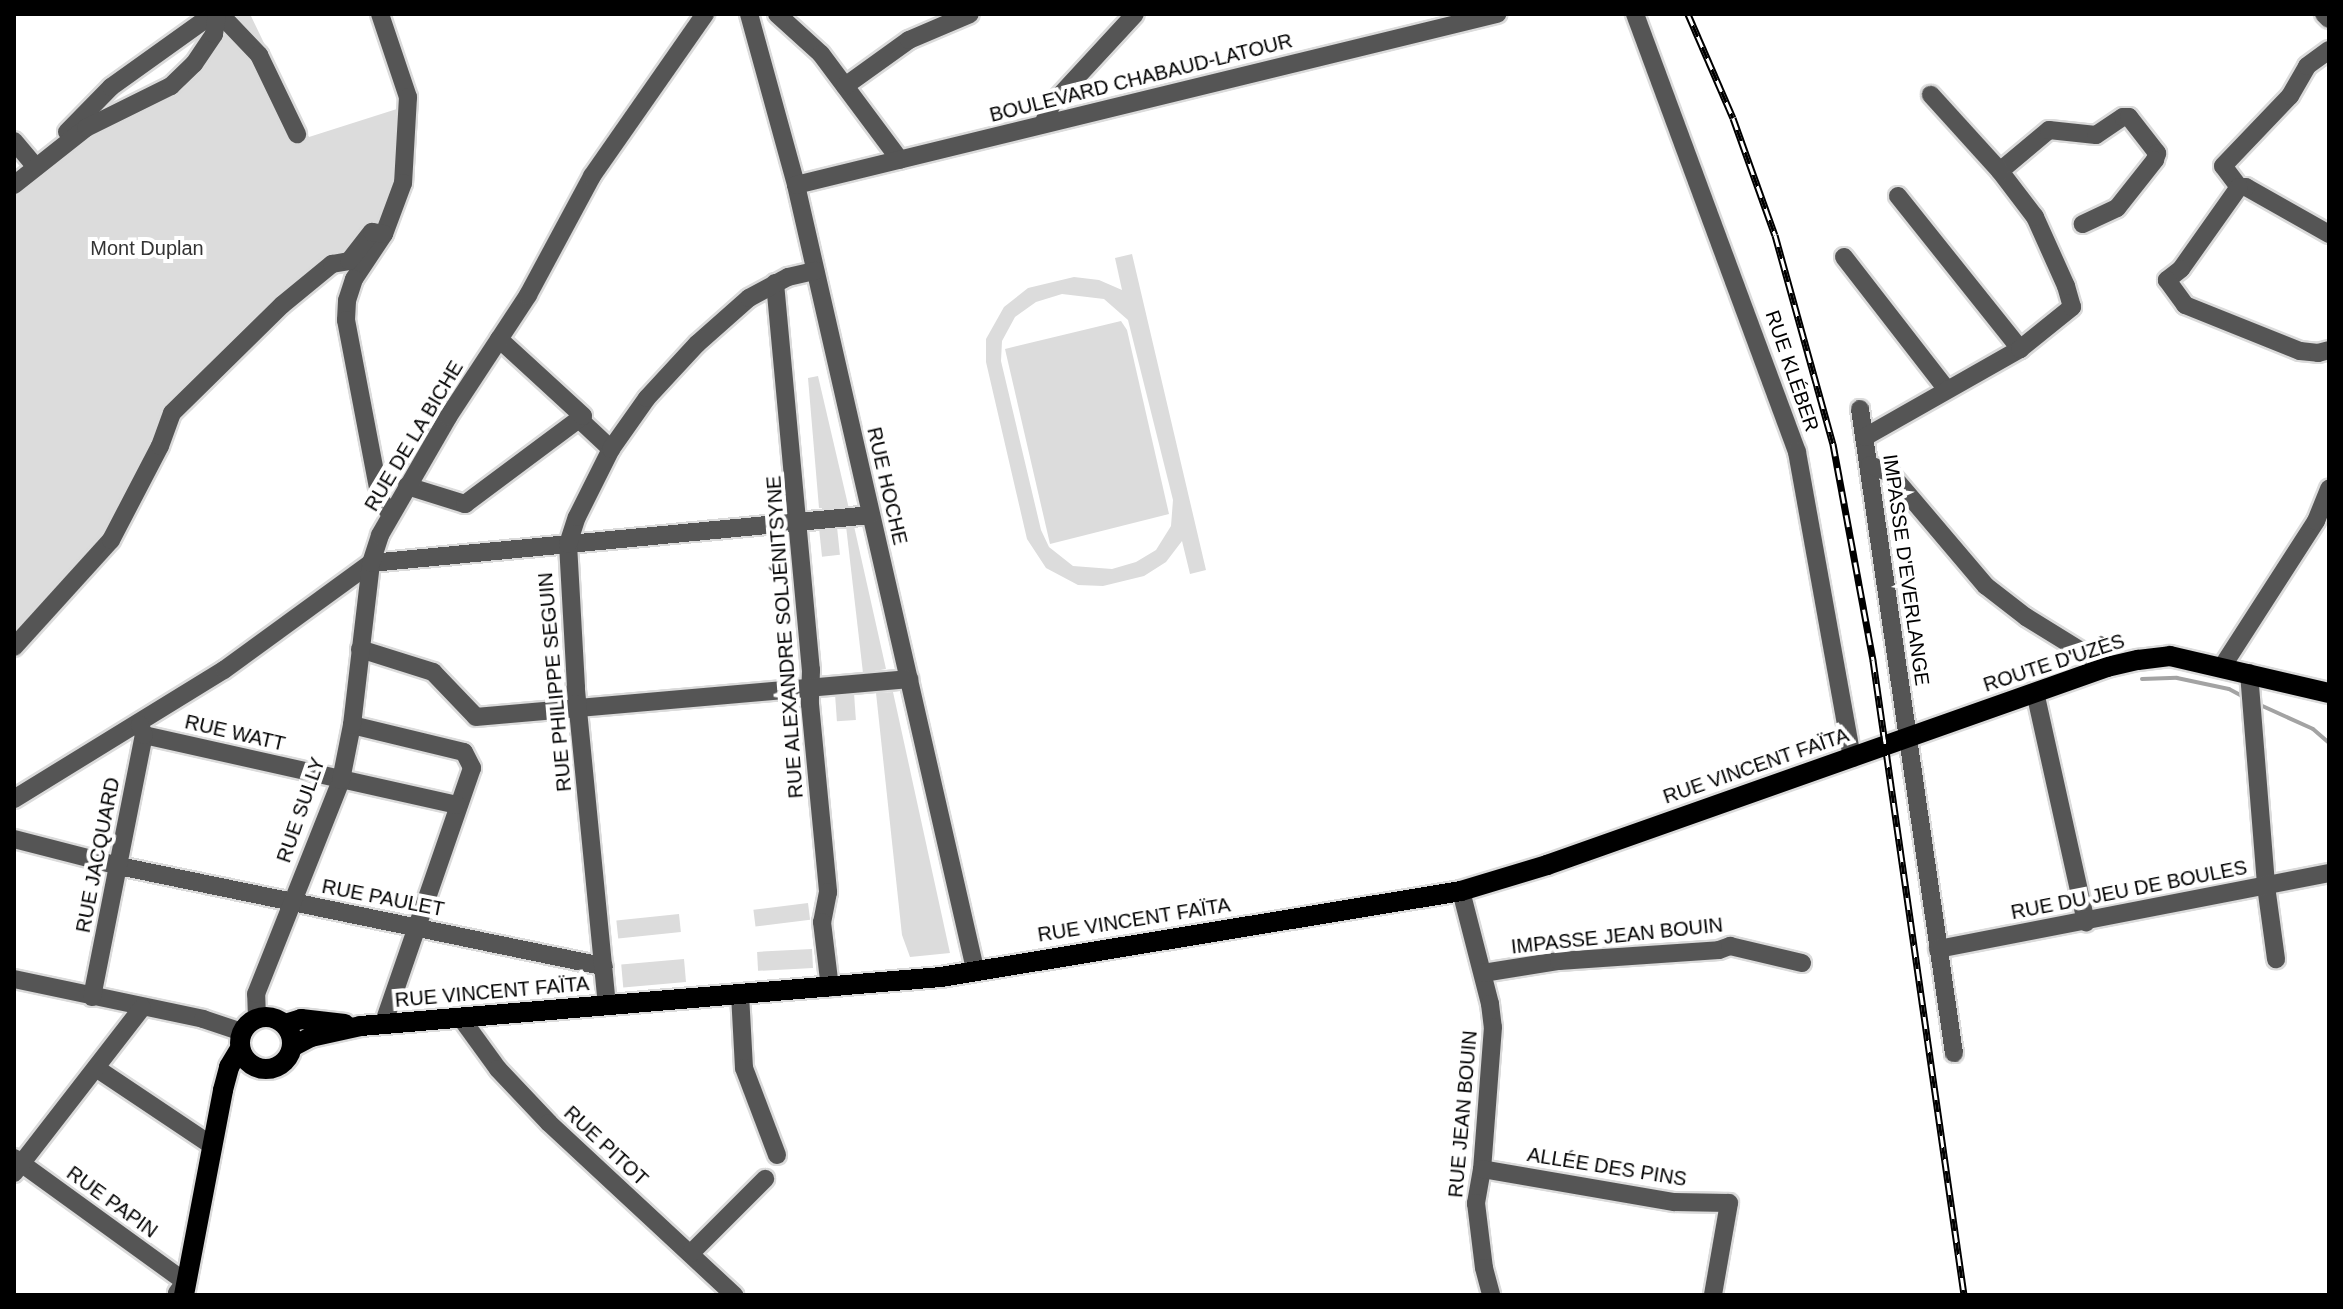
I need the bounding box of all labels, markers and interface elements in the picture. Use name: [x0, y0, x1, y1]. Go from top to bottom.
street label: BOULEVARD CHABAUD-LATOUR: [987, 29, 1295, 127]
park label: Mont Duplan: [90, 236, 204, 260]
street label: RUE KLÉBER: [1760, 307, 1824, 435]
street label: RUE DE LA BICHE: [359, 356, 469, 516]
street label: RUE HOCHE: [862, 425, 912, 547]
street label: IMPASSE D'EVERLANGE: [1878, 453, 1934, 687]
street label: RUE ALEXANDRE SOLJÉNITSYNE: [762, 474, 808, 800]
street label: RUE PHILIPPE SEGUIN: [533, 571, 577, 793]
street label: ROUTE D'UZÈS: [1980, 629, 2128, 697]
street label: RUE WATT: [183, 710, 287, 756]
street label: RUE VINCENT FAÏTA: [1660, 723, 1852, 809]
street label: RUE SULLY: [272, 754, 330, 866]
street label: RUE JACQUARD: [71, 775, 125, 935]
street label: RUE DU JEU DE BOULES: [2009, 855, 2249, 925]
street label: RUE PAULET: [320, 874, 446, 922]
street label: RUE VINCENT FAÏTA: [1036, 893, 1232, 947]
street label: IMPASSE JEAN BOUIN: [1510, 913, 1724, 959]
street label: RUE VINCENT FAÏTA: [394, 972, 590, 1012]
street label: RUE JEAN BOUIN: [1444, 1029, 1482, 1199]
street label: RUE PITOT: [559, 1101, 653, 1191]
street label: ALLÉE DES PINS: [1526, 1143, 1688, 1191]
street label: RUE PAPIN: [62, 1161, 162, 1243]

